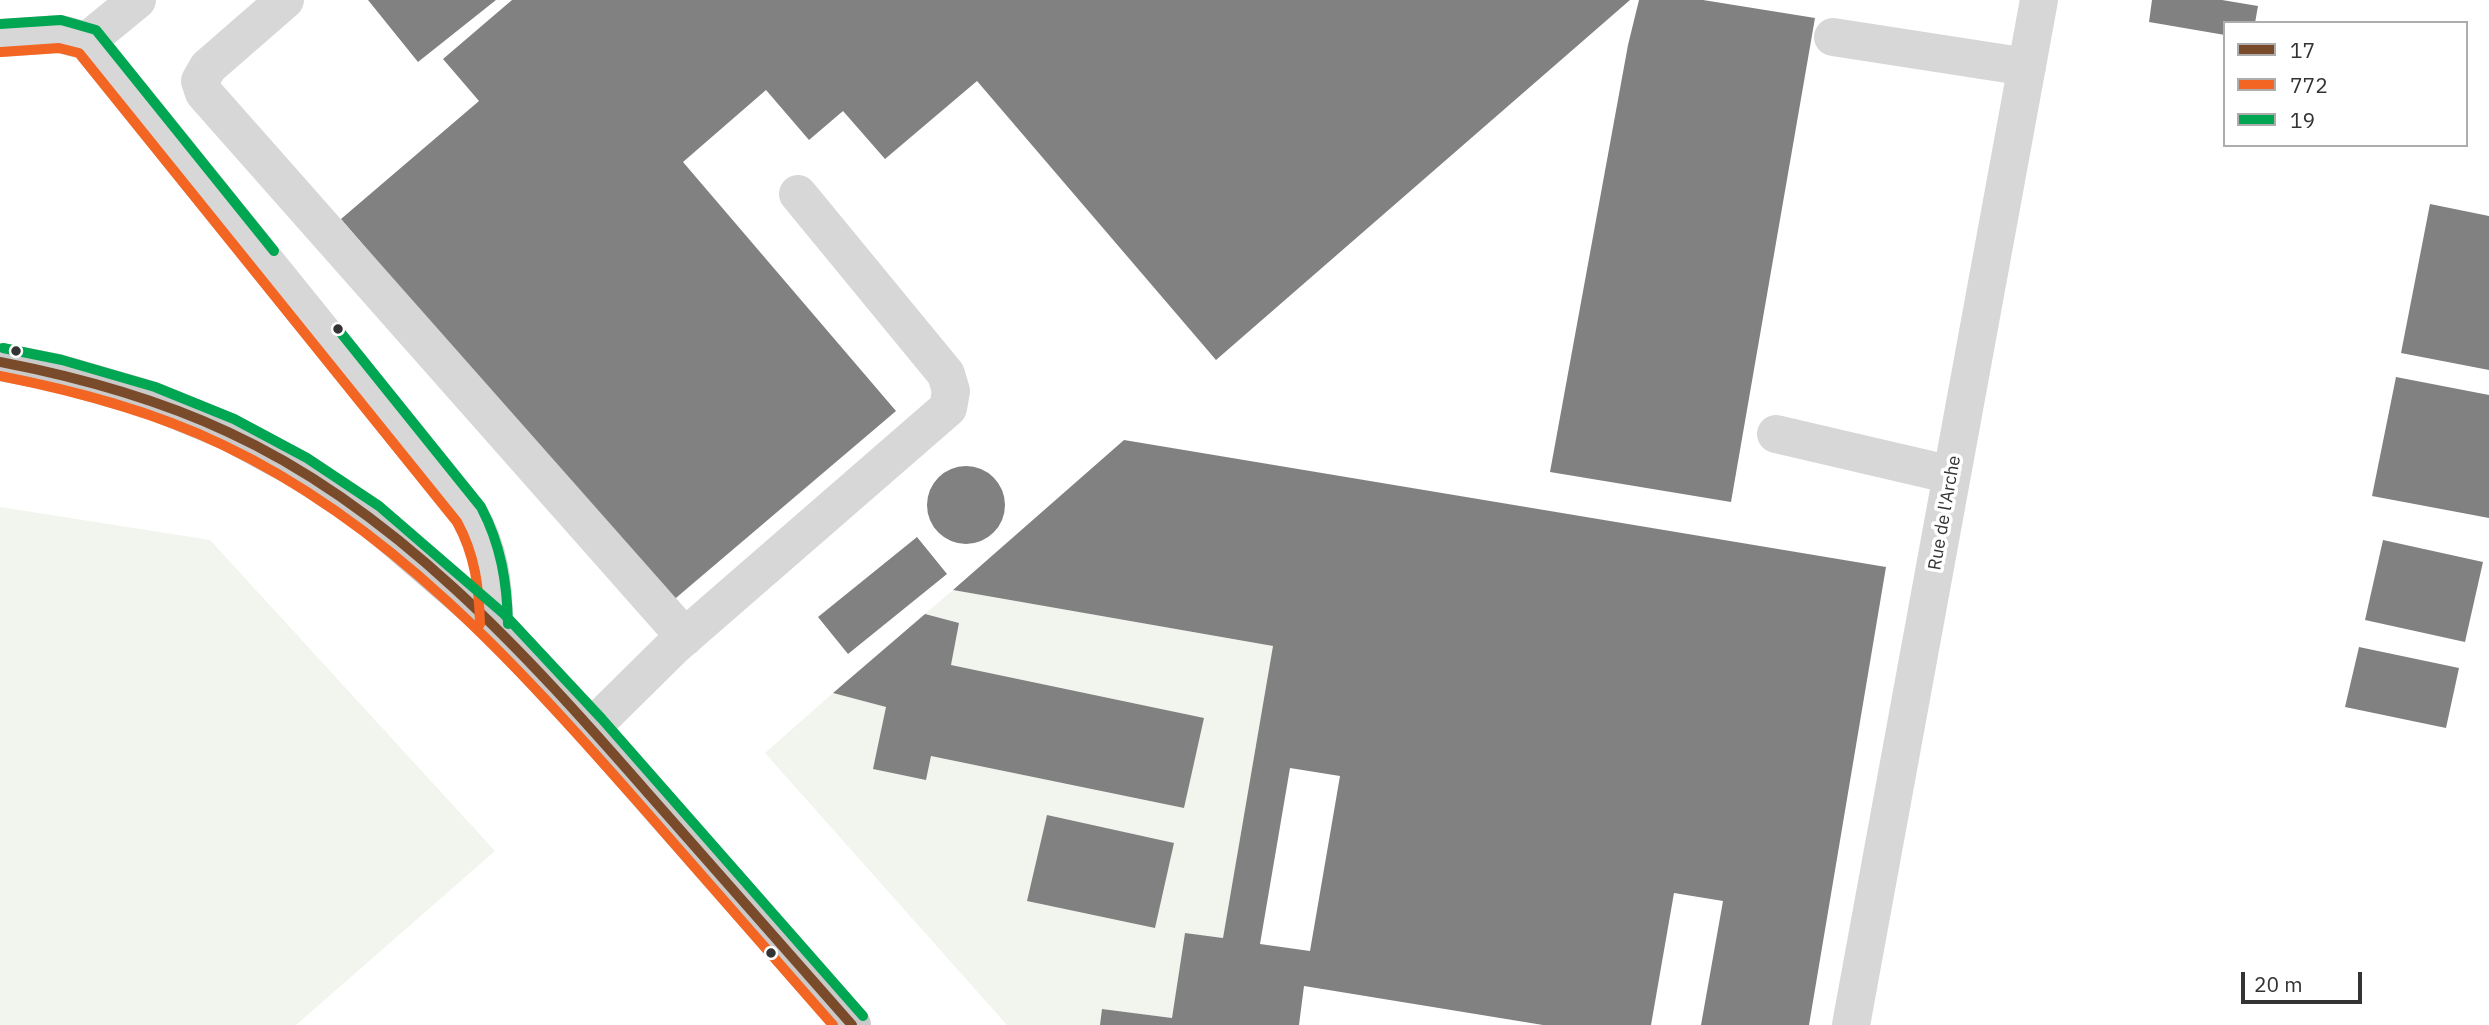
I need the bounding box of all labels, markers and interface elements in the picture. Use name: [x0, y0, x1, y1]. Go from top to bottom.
legend: [2223, 21, 2468, 147]
text: 17: [2290, 36, 2315, 64]
text: 772: [2290, 71, 2328, 99]
text: 19: [2290, 106, 2315, 134]
unlabelled marker: [331, 322, 345, 336]
unlabelled marker: [9, 344, 23, 358]
street label: Rue de l'Arche: [1924, 454, 1966, 572]
unlabelled marker: [764, 946, 778, 960]
scale bar: [2244, 958, 2365, 1002]
text: 20 m: [2254, 970, 2303, 998]

